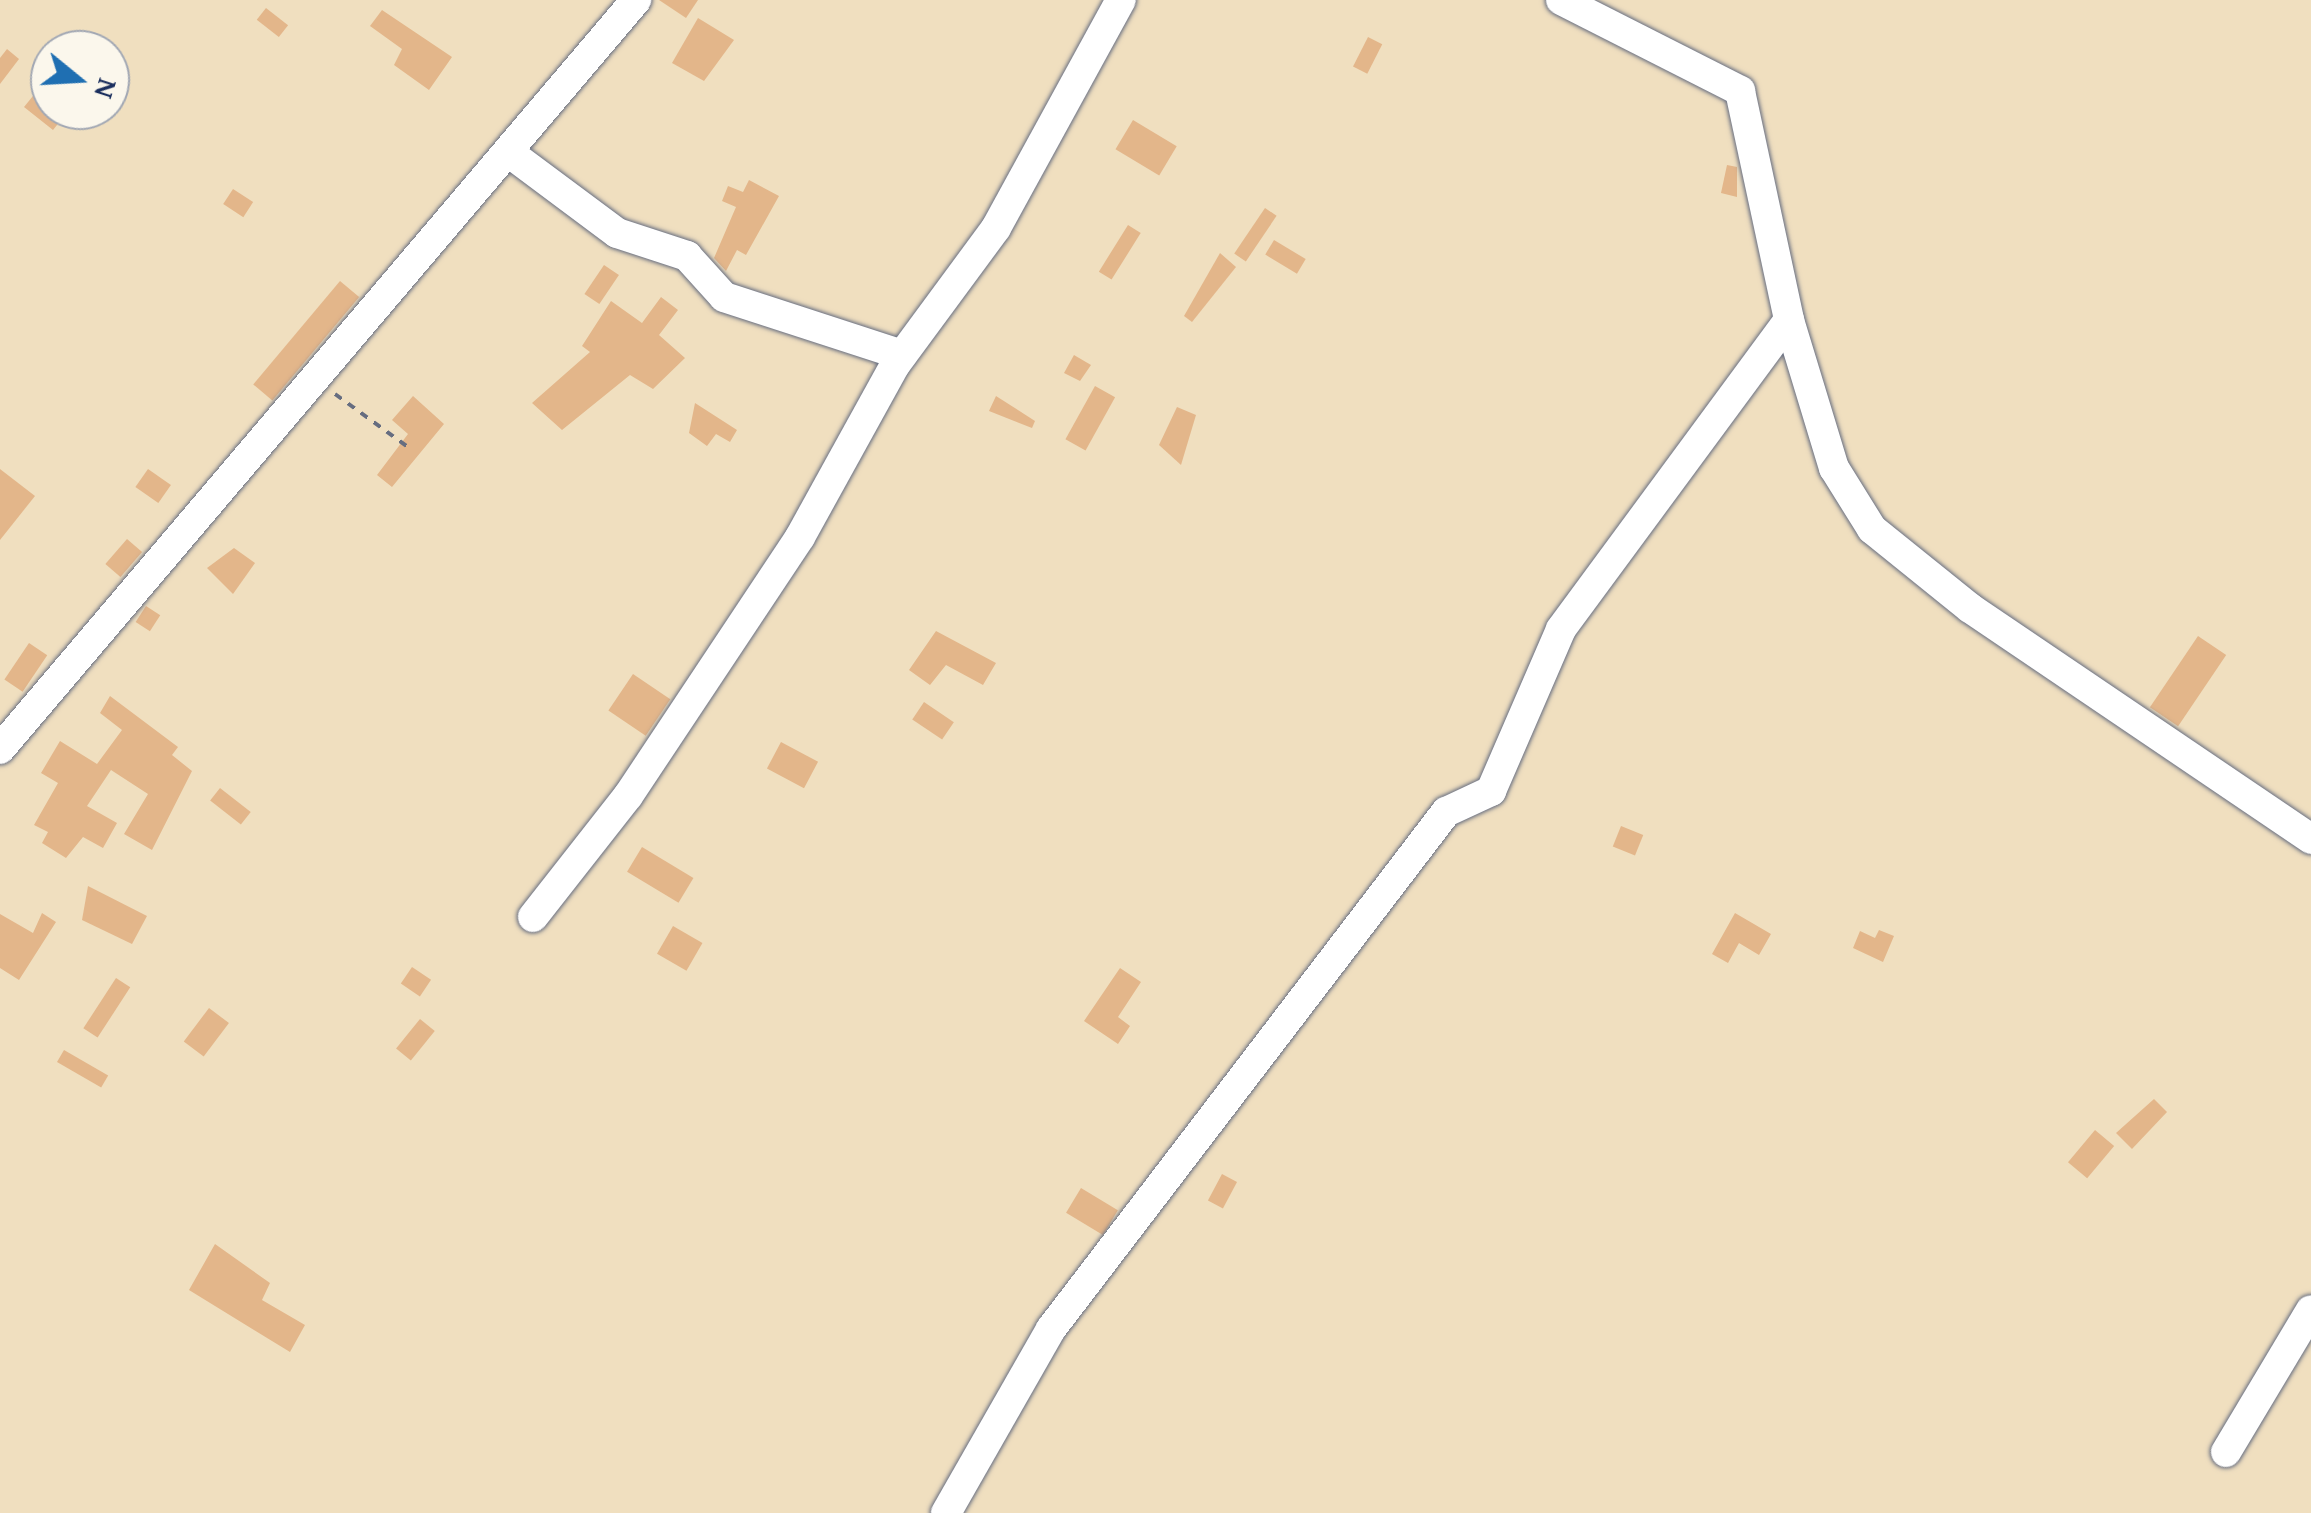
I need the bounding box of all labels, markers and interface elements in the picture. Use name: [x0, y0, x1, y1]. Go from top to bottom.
north arrow: [30, 30, 130, 130]
text: N: [85, 74, 129, 104]

